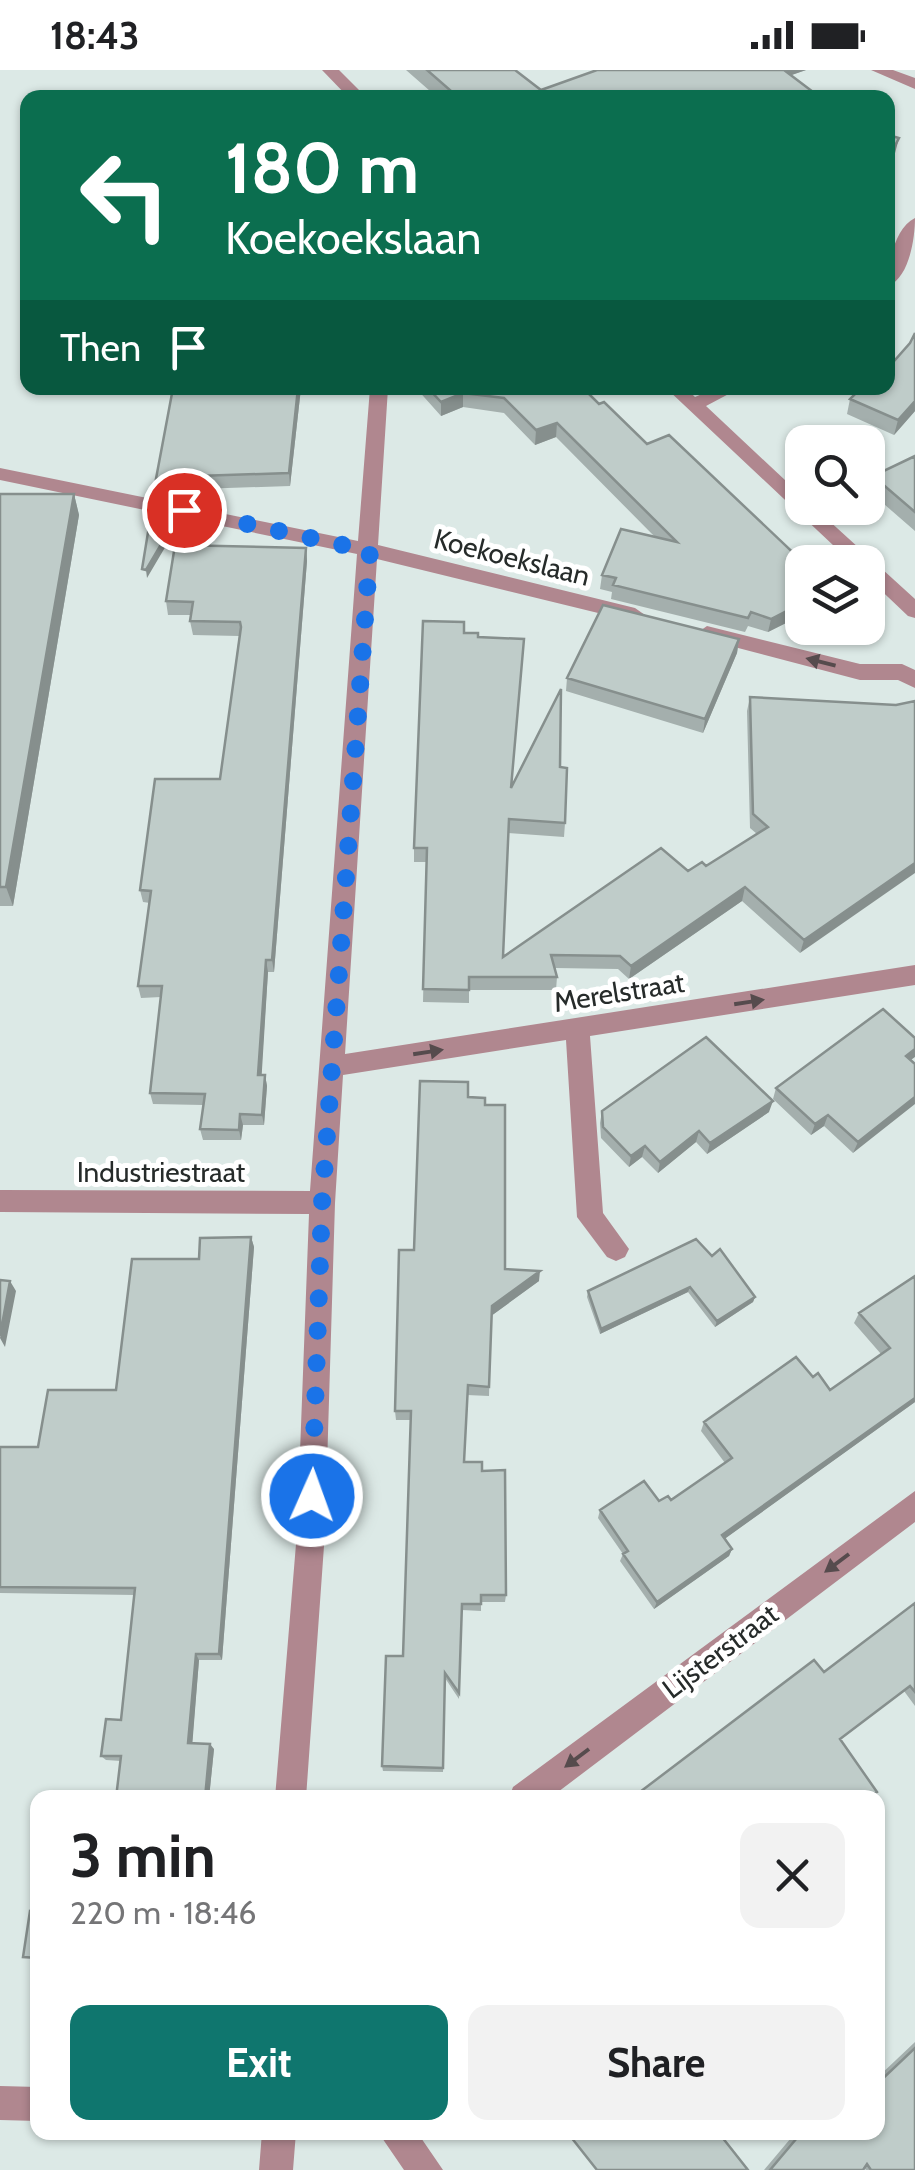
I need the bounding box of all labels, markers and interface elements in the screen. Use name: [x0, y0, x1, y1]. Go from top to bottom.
text: 18:43: [50, 12, 140, 59]
text: 180 m: [225, 125, 419, 211]
icon: left: [60, 130, 190, 260]
text: Koekoekslaan: [225, 211, 481, 265]
icon: arrive: [161, 320, 216, 375]
text: Then: [60, 324, 141, 371]
map controls: [785, 425, 885, 645]
button: search: [785, 425, 885, 525]
pin: [142, 468, 227, 553]
icon: arrive: [157, 483, 212, 538]
street label: Koekoekslaan: [430, 521, 594, 593]
button: layers: [785, 545, 885, 645]
one-way arrow: [805, 654, 836, 669]
street label: Merelstraat: [551, 965, 687, 1019]
one-way arrow: [734, 993, 765, 1009]
one-way arrow: [413, 1043, 444, 1059]
street label: Industriestraat: [77, 1155, 245, 1189]
position arrow: [260, 1444, 364, 1548]
one-way arrow: [824, 1553, 850, 1573]
street label: Lijsterstraat: [656, 1597, 784, 1705]
one-way arrow: [564, 1747, 590, 1767]
text: 3 min: [70, 1819, 216, 1892]
button: close: [740, 1823, 845, 1928]
text: 220 m · 18:46: [70, 1893, 256, 1932]
button: Exit: [70, 2005, 448, 2120]
button: Share: [468, 2005, 845, 2120]

